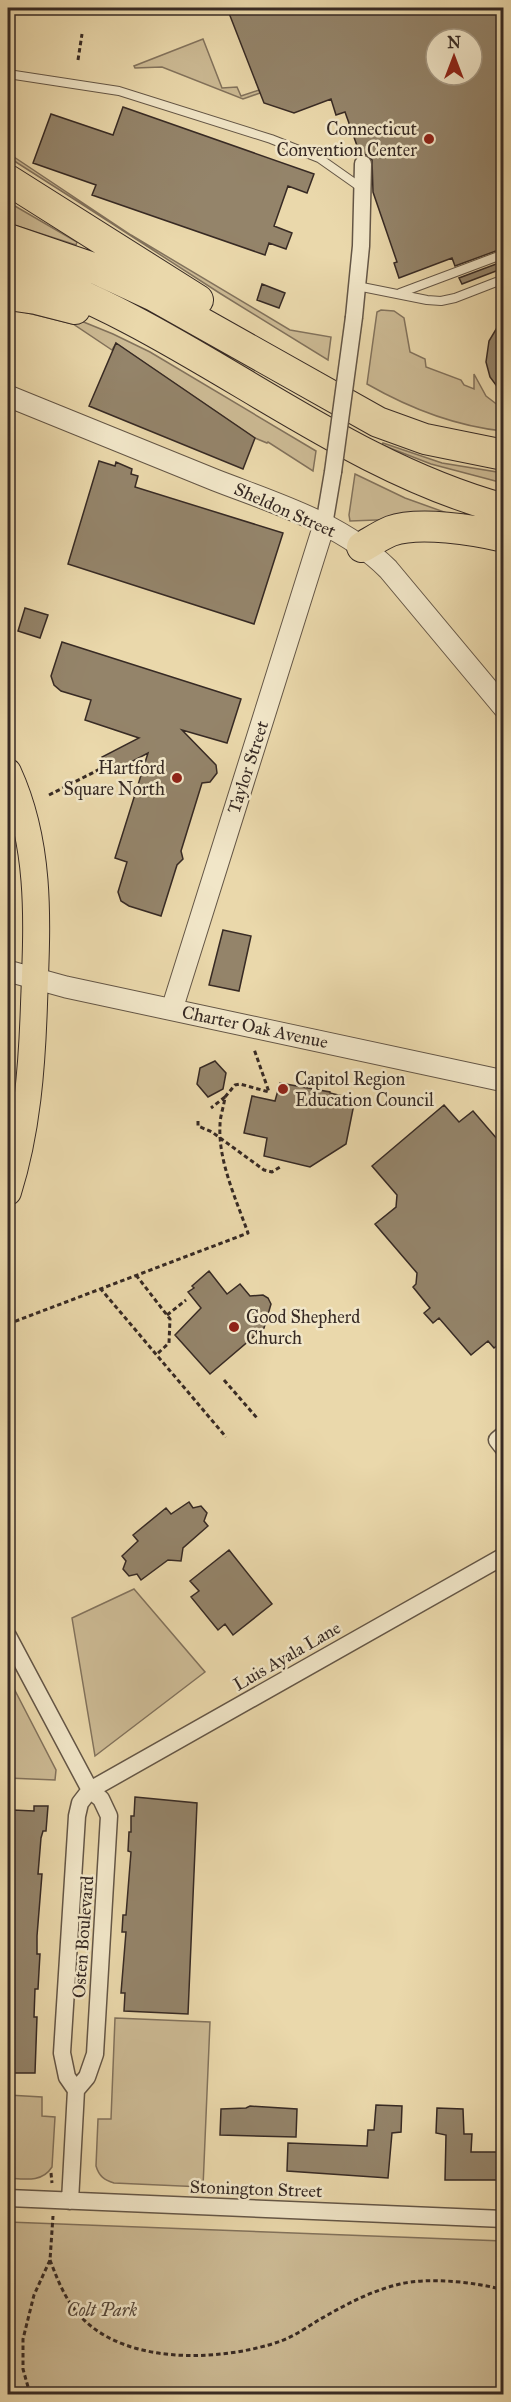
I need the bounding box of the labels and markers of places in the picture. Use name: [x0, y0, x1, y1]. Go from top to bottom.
place label: Connecticut Convention Center: [276, 118, 418, 161]
marker: Connecticut Convention Center: [422, 132, 436, 146]
place label: Hartford Square North: [64, 757, 165, 801]
marker: Hartford Square North: [170, 771, 184, 785]
place label: Capitol Region Education Council: [295, 1068, 434, 1111]
marker: Capitol Region Education Council: [276, 1082, 290, 1096]
place label: Good Shepherd Church: [246, 1306, 360, 1349]
marker: Good Shepherd Church: [227, 1320, 241, 1334]

